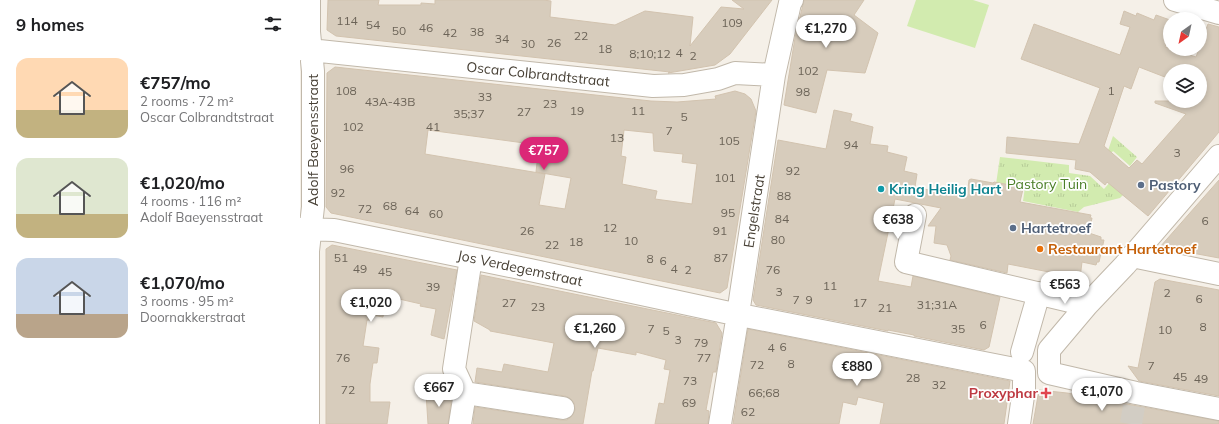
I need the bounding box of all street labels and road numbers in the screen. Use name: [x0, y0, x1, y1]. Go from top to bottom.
street label: Oscar Colbrandtstraat: [465, 58, 611, 90]
street label: Adolf Baeyensstraat: [304, 74, 322, 206]
street label: Engelstraat: [739, 173, 769, 249]
street label: Jos Verdegemstraat: [456, 246, 584, 290]

